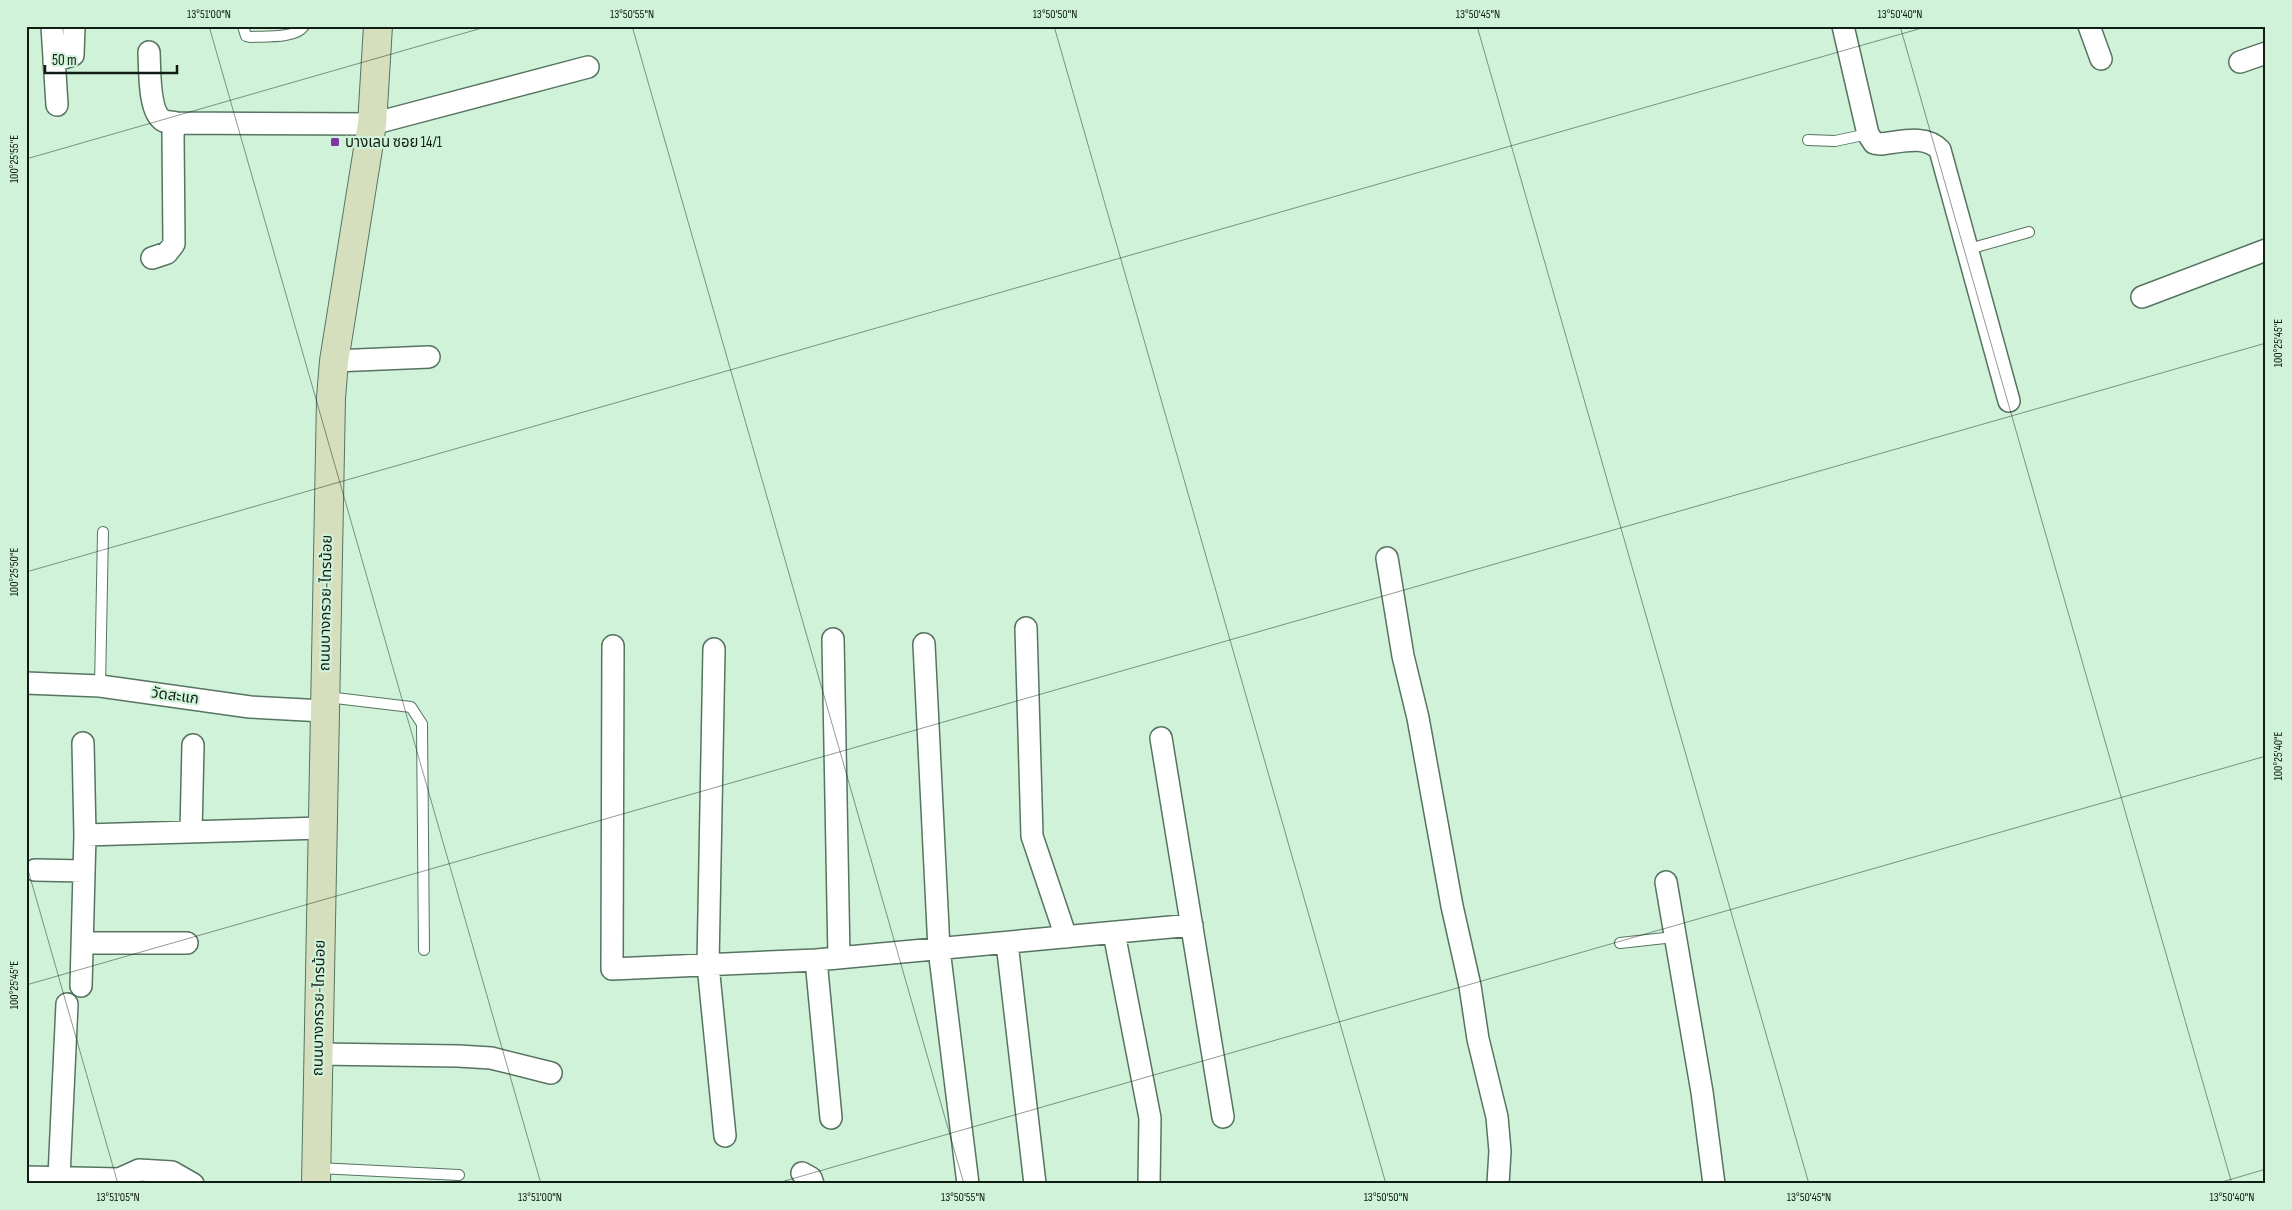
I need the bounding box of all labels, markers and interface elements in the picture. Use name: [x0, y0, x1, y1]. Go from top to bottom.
text: 13°51'00"N: [187, 7, 231, 22]
text: 13°50'55"N: [610, 7, 654, 22]
text: 13°50'50"N: [1033, 7, 1077, 22]
text: 13°50'45"N: [1456, 7, 1500, 22]
text: 13°50'40"N: [1878, 7, 1922, 22]
scale bar: [45, 42, 178, 74]
text: 50 m: [52, 51, 77, 70]
place label: บางเลน ซอย 14/1: [345, 133, 443, 152]
text: 100°25'55"E: [7, 135, 22, 183]
marker: บางเลน ซอย 14/1: [329, 136, 341, 148]
text: 100°25'45"E: [2271, 319, 2286, 367]
street label: ถนนบางกรวย-ไทรน้อย: [315, 535, 337, 671]
text: 100°25'50"E: [7, 548, 22, 596]
street label: วัดสะแก: [150, 683, 200, 709]
text: 100°25'40"E: [2271, 731, 2286, 780]
street label: ถนนบางกรวย-ไทรน้อย: [308, 940, 330, 1076]
text: 100°25'45"E: [7, 961, 22, 1009]
text: 13°51'05"N: [96, 1190, 140, 1205]
text: 13°51'00"N: [518, 1190, 562, 1205]
text: 13°50'55"N: [941, 1190, 985, 1205]
text: 13°50'50"N: [1364, 1190, 1408, 1205]
text: 13°50'45"N: [1787, 1190, 1831, 1205]
text: 13°50'40"N: [2210, 1190, 2254, 1205]

